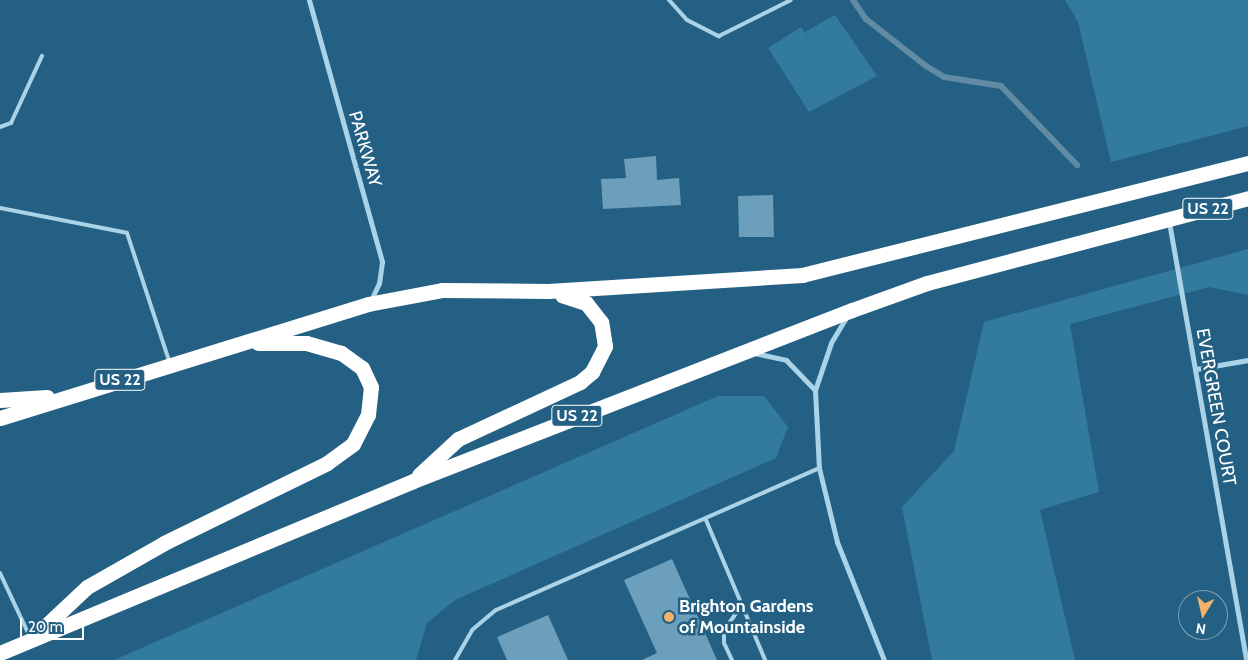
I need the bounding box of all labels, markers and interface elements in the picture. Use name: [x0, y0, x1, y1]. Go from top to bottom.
street label: PARKWAY: [344, 108, 386, 190]
road number: US 22: [1182, 195, 1234, 222]
street label: EVERGREEN COURT: [1192, 327, 1240, 487]
road number: US 22: [94, 366, 146, 394]
road number: US 22: [551, 402, 603, 430]
north arrow: [1178, 590, 1228, 640]
place label: Brighton Gardens of Mountainside: [679, 596, 813, 638]
scale bar: [22, 608, 86, 640]
marker: Brighton Gardens of Mountainside: [663, 611, 675, 623]
text: 20 m: [28, 618, 63, 636]
text: N: [1195, 619, 1207, 638]

